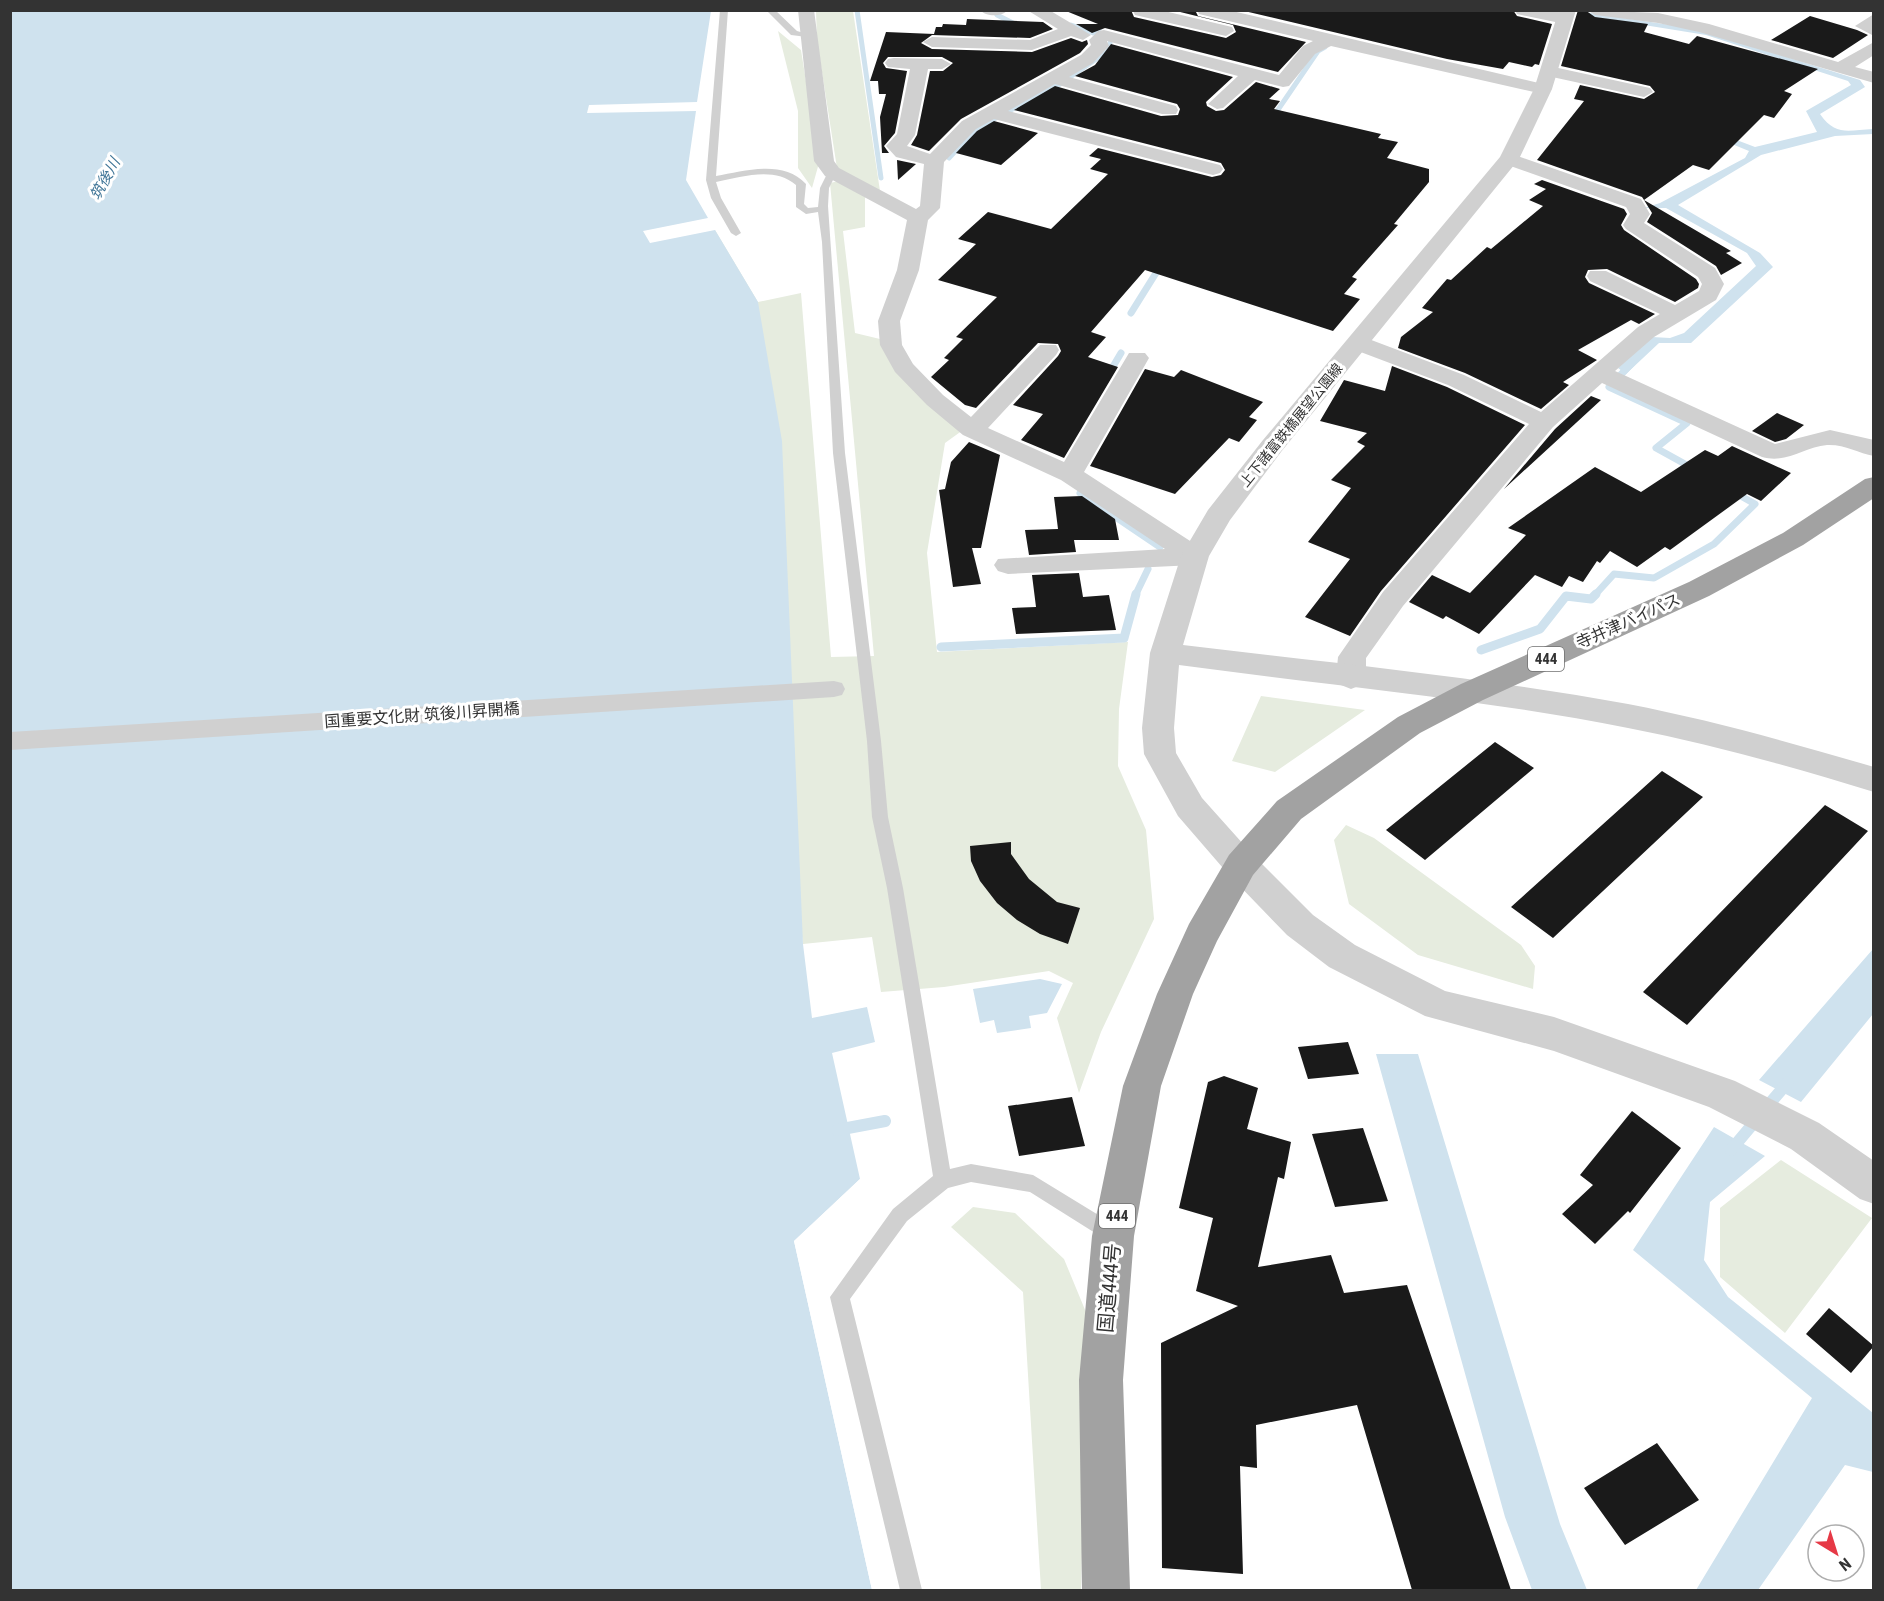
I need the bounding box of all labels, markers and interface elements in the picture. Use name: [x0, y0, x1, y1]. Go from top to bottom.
water label: 筑後川: [86, 153, 125, 203]
street label: 上下諸富鉄橋展望公園線: [1236, 360, 1346, 490]
street label: 寺井津バイパス: [1573, 590, 1683, 652]
road number: 444: [1528, 647, 1564, 671]
street label: 国重要文化財 筑後川昇開橋: [324, 699, 520, 731]
road number: 444: [1099, 1204, 1135, 1228]
street label: 国道444号: [1093, 1242, 1125, 1334]
north arrow: [1806, 1523, 1866, 1583]
text: N: [1835, 1554, 1855, 1575]

